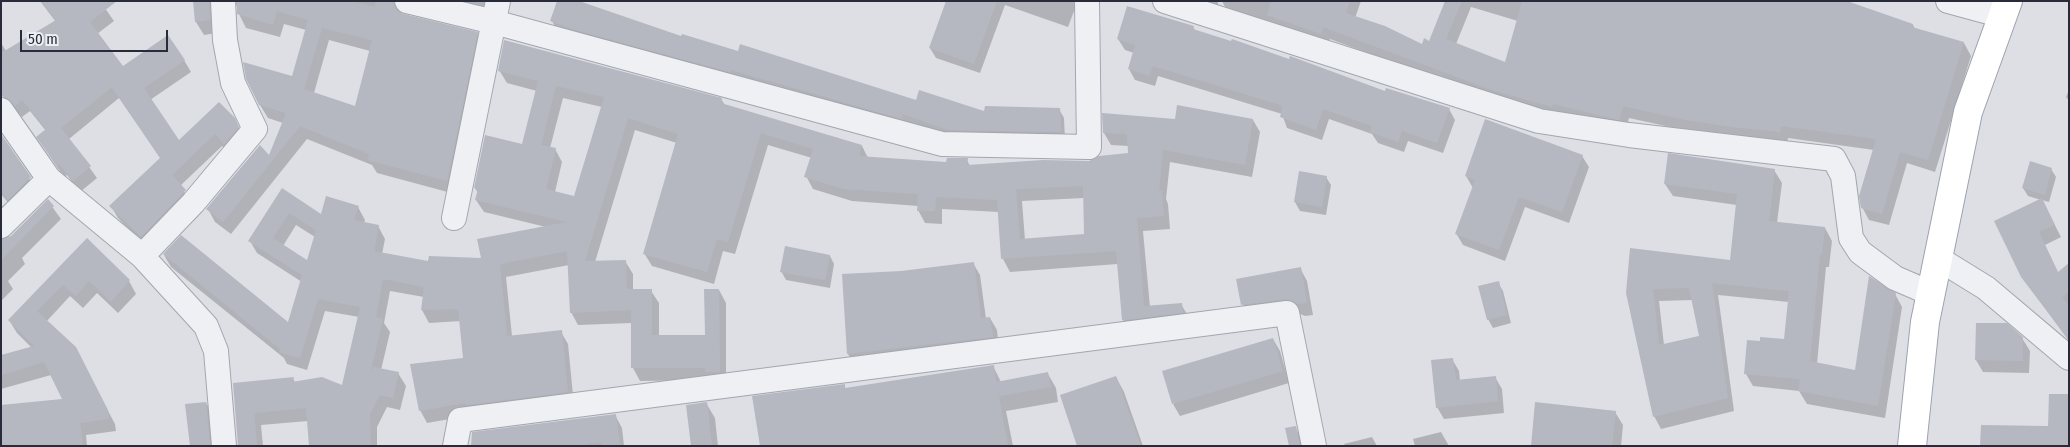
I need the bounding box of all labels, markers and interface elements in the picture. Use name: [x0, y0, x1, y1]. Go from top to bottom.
scale bar: [22, 20, 170, 52]
text: 50 m: [28, 30, 58, 48]

